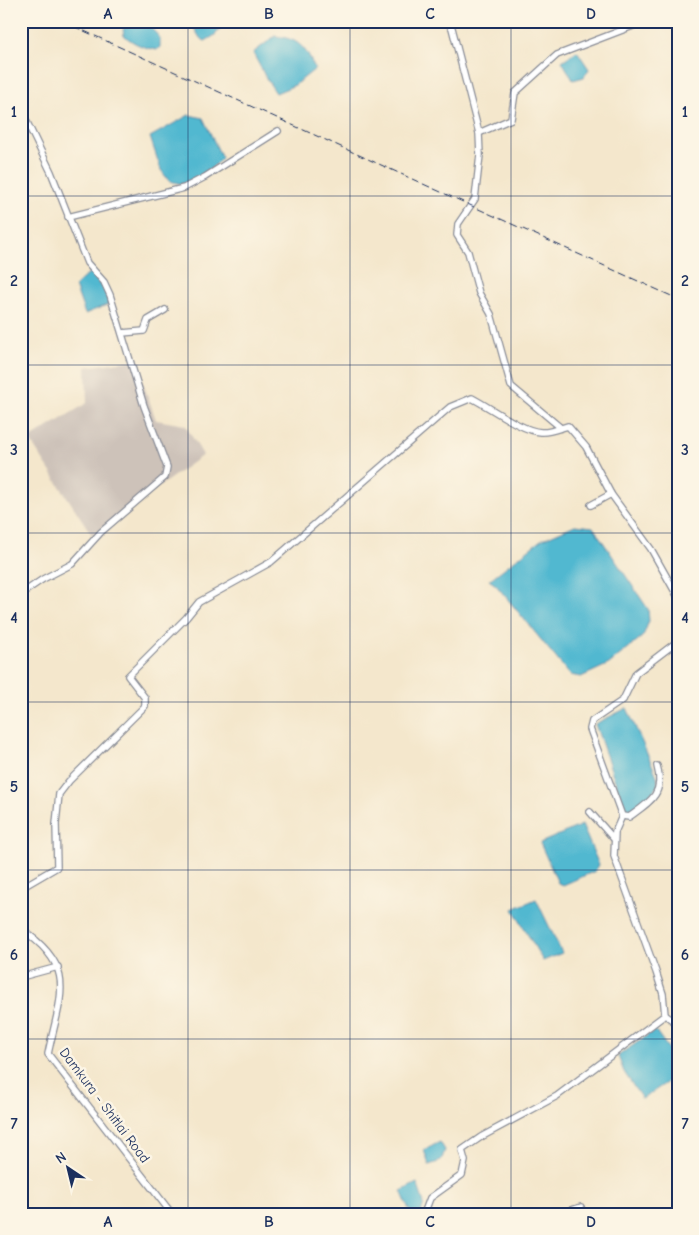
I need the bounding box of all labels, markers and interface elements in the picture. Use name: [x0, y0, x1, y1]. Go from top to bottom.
text: A: [104, 5, 113, 23]
text: B: [264, 5, 274, 23]
text: C: [425, 5, 435, 23]
text: D: [586, 5, 596, 23]
text: 1: [11, 103, 17, 121]
text: 1: [682, 103, 688, 121]
text: 2: [10, 272, 18, 290]
text: 2: [681, 272, 689, 290]
text: 3: [10, 441, 18, 459]
text: 3: [681, 441, 689, 459]
text: 4: [10, 609, 18, 627]
text: 4: [681, 609, 689, 627]
text: 5: [10, 778, 18, 796]
text: 5: [681, 778, 689, 796]
text: 6: [10, 946, 18, 964]
text: 6: [681, 946, 689, 964]
street label: Damkura - Shitlai Road: [56, 1044, 153, 1166]
text: 7: [10, 1115, 18, 1133]
text: 7: [681, 1115, 689, 1133]
north arrow: [42, 1142, 92, 1192]
text: N: [52, 1148, 69, 1167]
text: A: [104, 1213, 113, 1231]
text: B: [264, 1213, 274, 1231]
text: C: [425, 1213, 435, 1231]
text: D: [586, 1213, 596, 1231]

